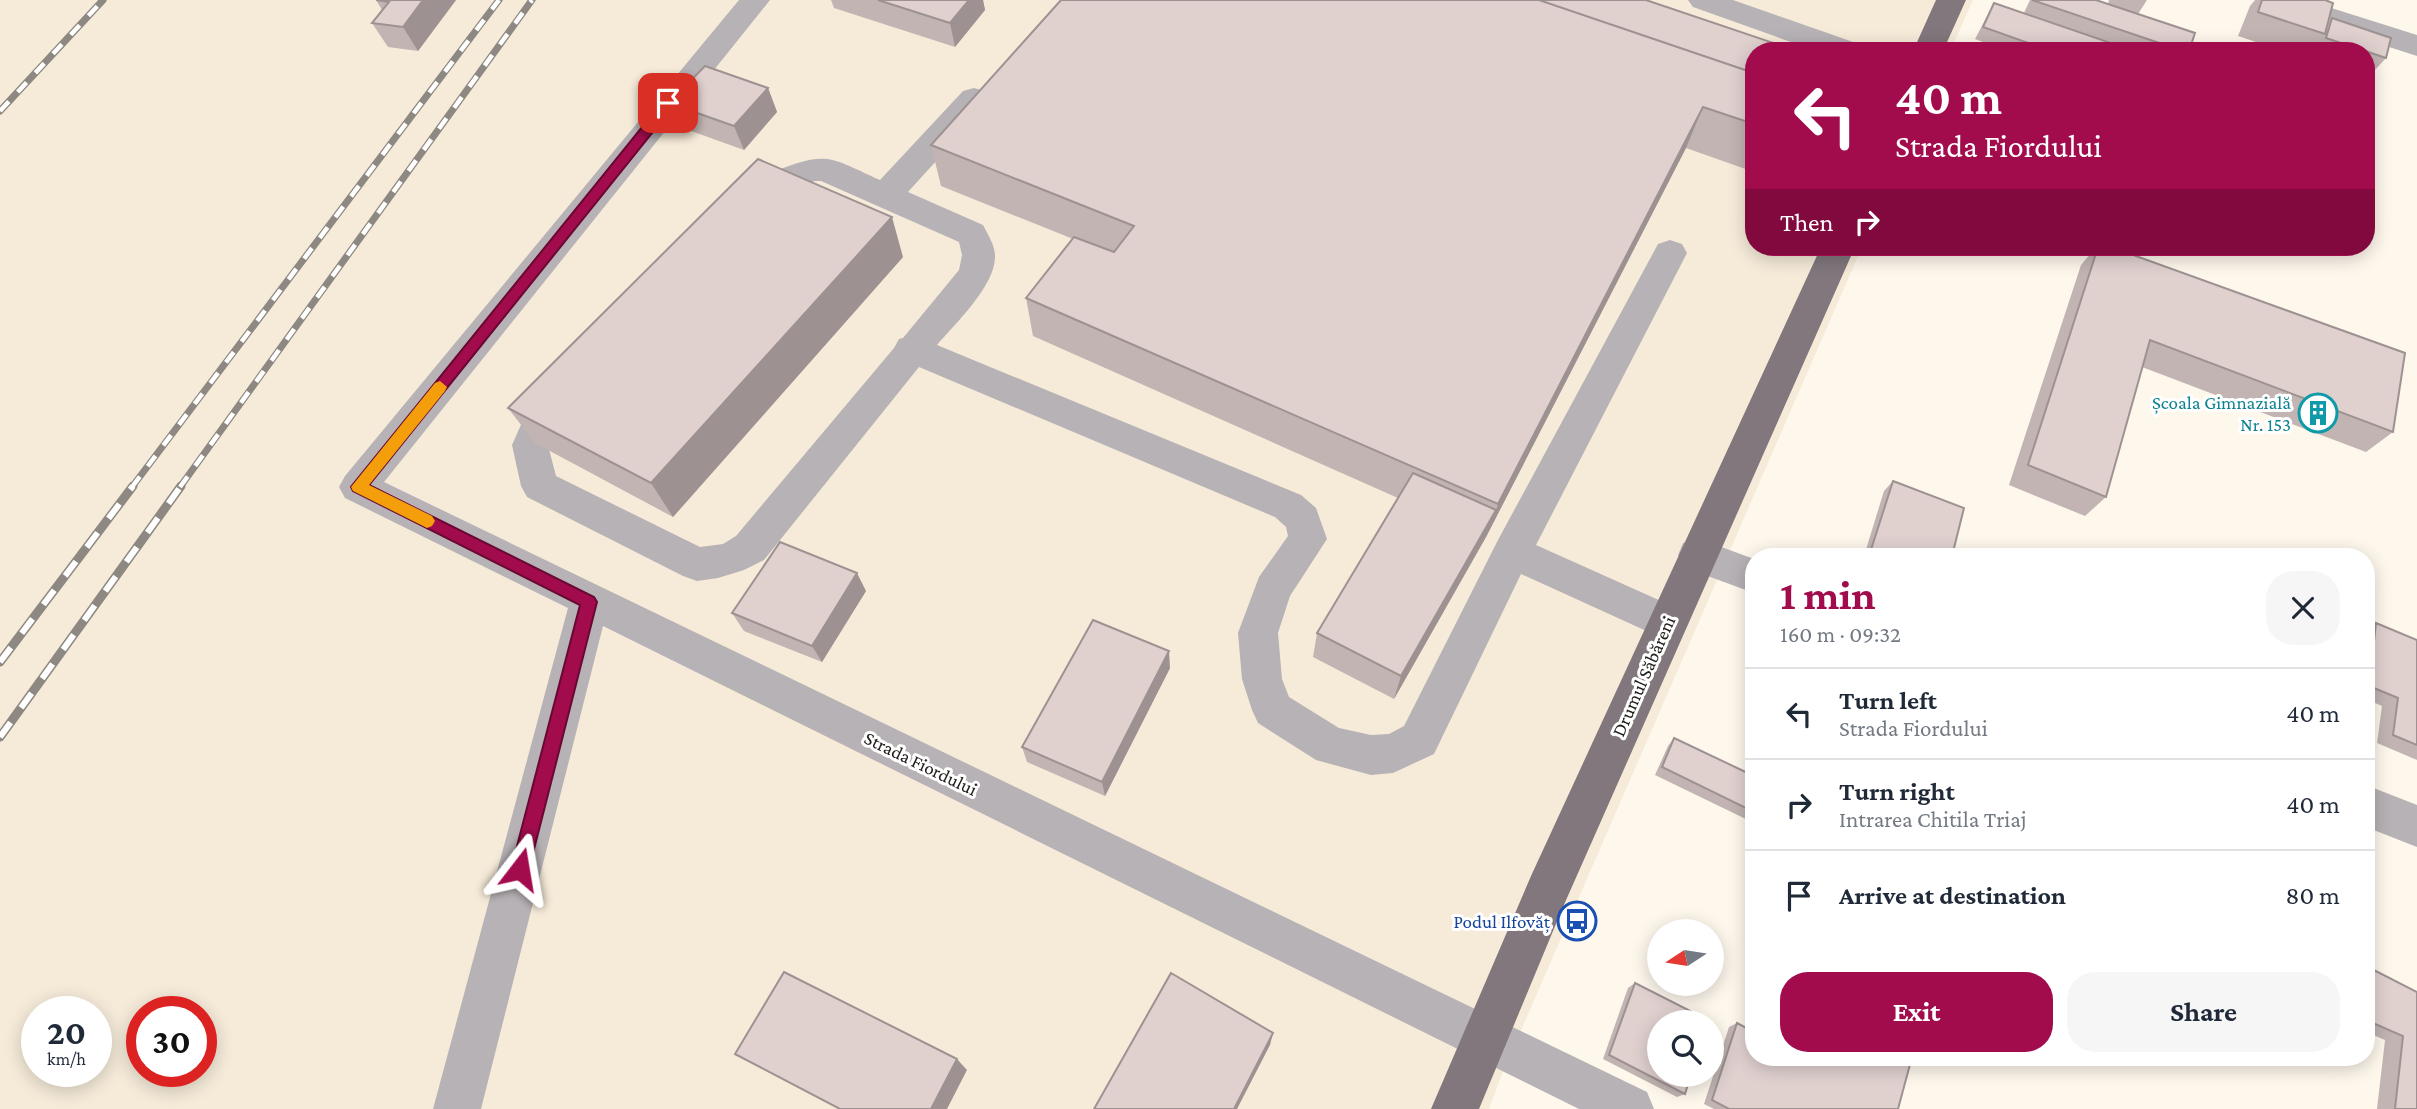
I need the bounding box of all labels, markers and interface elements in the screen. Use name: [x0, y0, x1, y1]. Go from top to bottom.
icon: left: [1780, 70, 1871, 161]
text: 40 m: [1895, 70, 2002, 125]
pin: [638, 73, 698, 133]
icon: arrive: [649, 84, 687, 122]
text: Strada Fiordului: [1895, 128, 2102, 164]
icon: right: [1848, 203, 1886, 241]
text: Then: [1780, 208, 1834, 237]
place label: Școala Gimnazială Nr. 153: [2152, 392, 2291, 435]
building icon: Școala Gimnazială Nr. 153: [2297, 392, 2339, 434]
text: 1 min: [1780, 571, 1876, 618]
button: close: [2266, 571, 2340, 645]
street label: Drumul Săbăreni: [1608, 613, 1679, 740]
text: 160 m · 09:32: [1780, 621, 1901, 647]
text: Turn left: [1839, 686, 1937, 715]
icon: left: [1780, 695, 1818, 733]
text: 40 m: [2286, 699, 2340, 728]
text: Strada Fiordului: [1839, 715, 1988, 741]
street label: Strada Fiordului: [861, 727, 981, 800]
text: Turn right: [1839, 777, 1955, 806]
icon: right: [1780, 786, 1818, 824]
text: 40 m: [2286, 790, 2340, 819]
text: Intrarea Chitila Triaj: [1839, 806, 2027, 832]
position arrow: [483, 832, 557, 906]
icon: arrive: [1780, 877, 1818, 915]
text: Arrive at destination: [1839, 881, 2066, 910]
text: 80 m: [2286, 881, 2340, 910]
bus stop icon: Podul Ilfovăț: [1556, 900, 1598, 942]
place label: Podul Ilfovăț: [1453, 911, 1551, 934]
north arrow: [1647, 919, 1724, 996]
map controls: [1647, 919, 1724, 1087]
button: Exit: [1780, 972, 2053, 1052]
button: Share: [2067, 972, 2340, 1052]
speed limit sign: 30: [126, 996, 217, 1087]
button: search: [1647, 1010, 1724, 1087]
text: 20: [47, 1013, 86, 1052]
text: km/h: [47, 1049, 86, 1069]

